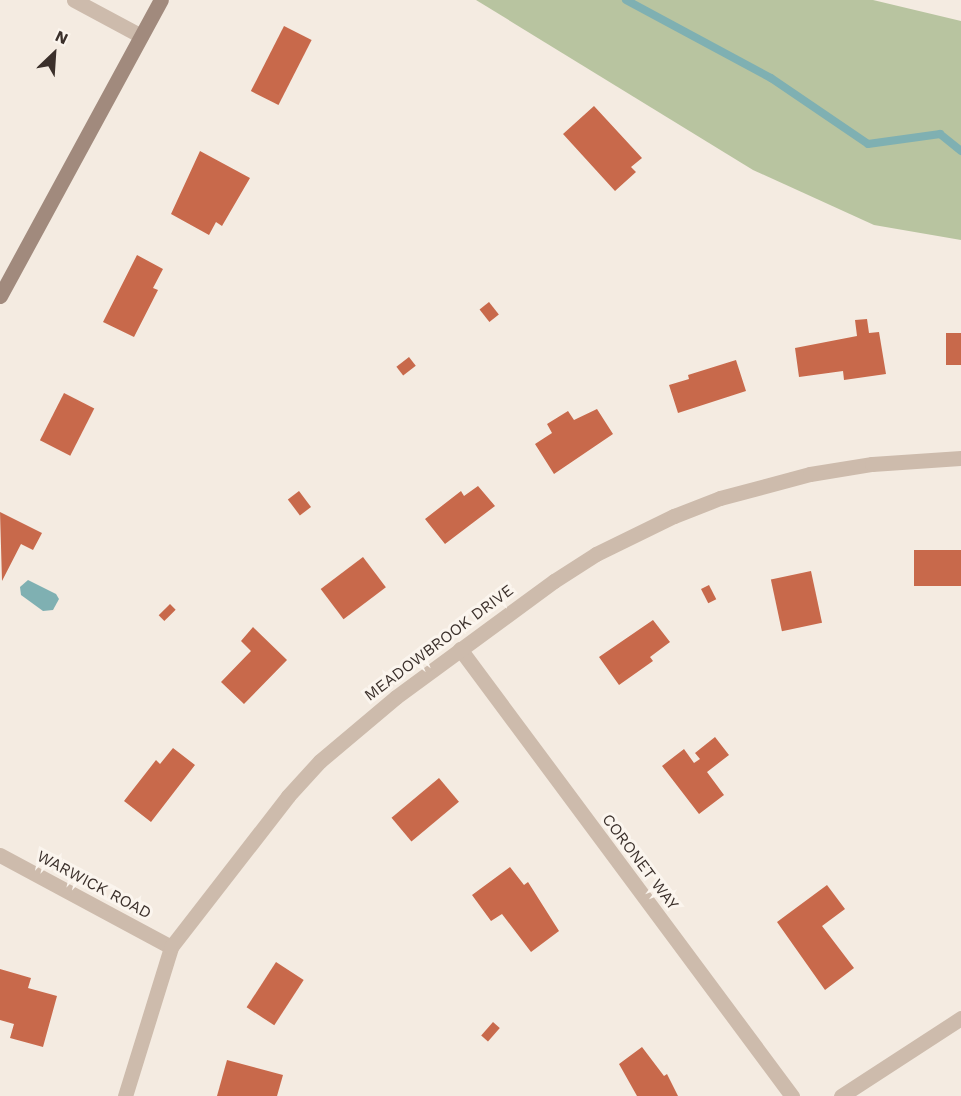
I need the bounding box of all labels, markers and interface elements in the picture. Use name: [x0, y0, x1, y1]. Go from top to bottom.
north arrow: [24, 24, 84, 84]
text: N: [52, 26, 71, 48]
street label: MEADOWBROOK DRIVE: [361, 581, 517, 705]
street label: CORONET WAY: [597, 810, 683, 914]
street label: WARWICK ROAD: [33, 847, 155, 923]

